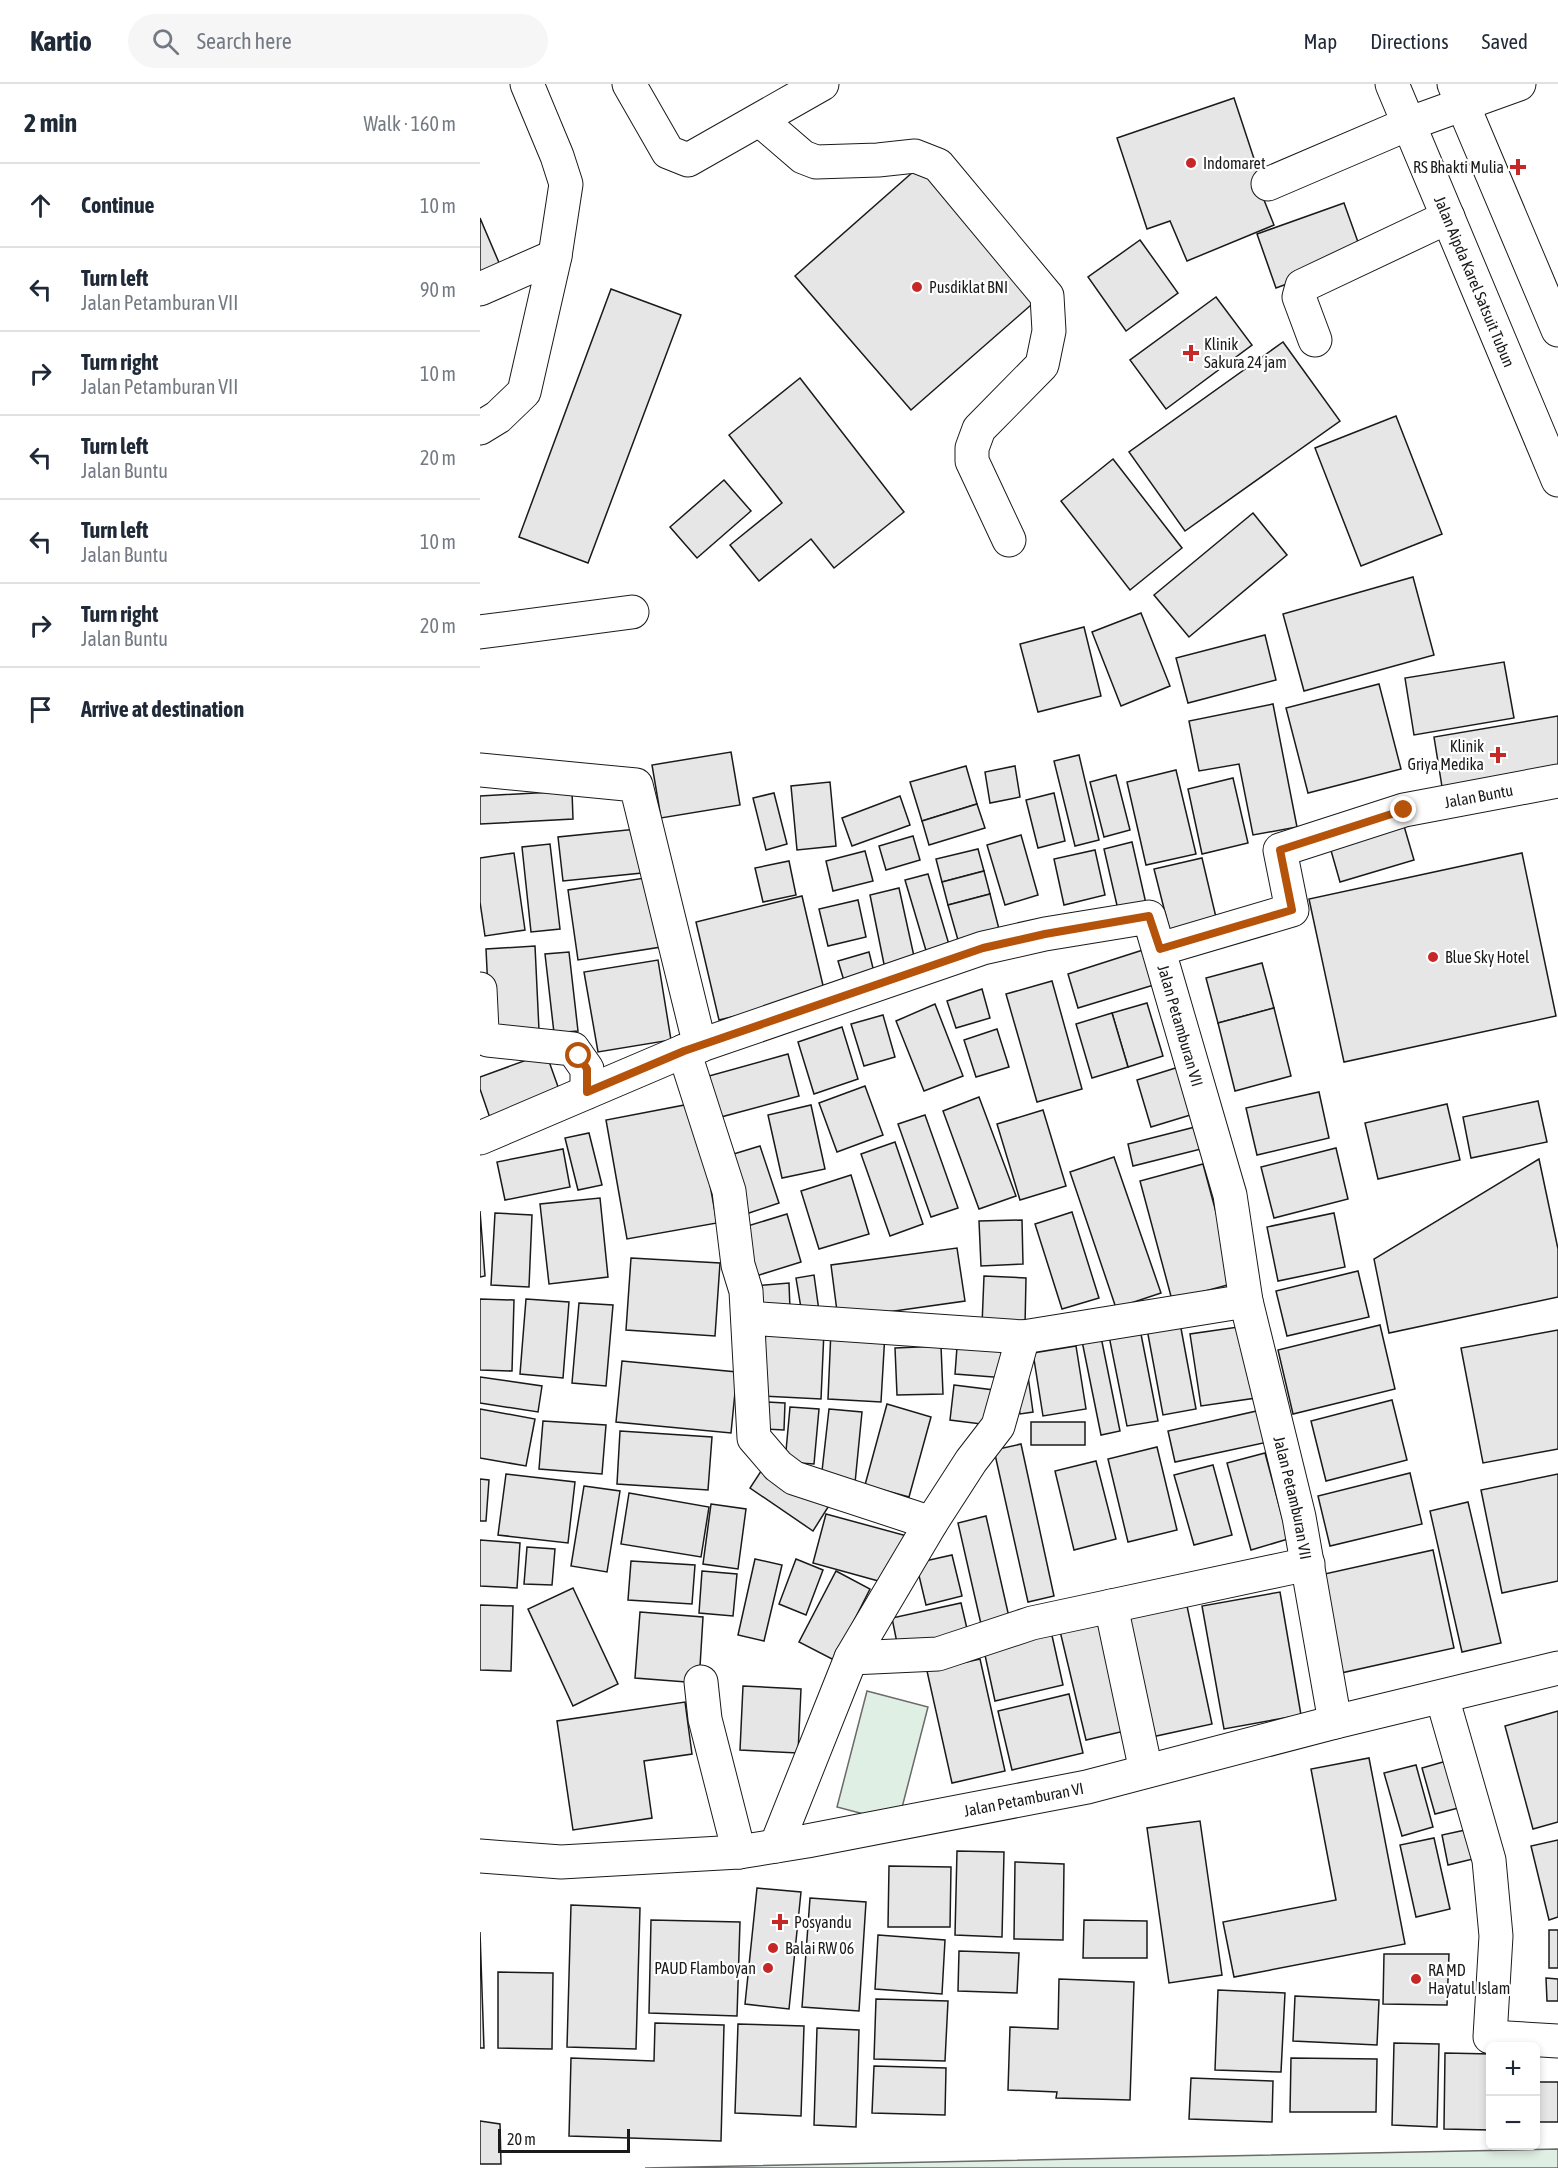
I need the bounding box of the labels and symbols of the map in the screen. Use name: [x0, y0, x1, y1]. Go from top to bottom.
place label: Indomaret: [1203, 154, 1266, 172]
marker: Indomaret: [1184, 156, 1198, 170]
place label: RS Bhakti Mulia: [1413, 158, 1504, 176]
marker: RS Bhakti Mulia: [1509, 158, 1527, 176]
street label: Jalan Aipda Karel Satsuit Tubun: [1431, 193, 1519, 370]
place label: Pusdiklat BNI: [929, 278, 1008, 296]
marker: Pusdiklat BNI: [910, 280, 924, 294]
place label: Klinik Sakura 24 jam: [1204, 335, 1287, 372]
marker: Klinik Sakura 24 jam: [1182, 344, 1200, 362]
place label: Klinik Griya Medika: [1407, 737, 1484, 774]
marker: Klinik Griya Medika: [1489, 746, 1507, 764]
street label: Jalan Buntu: [1443, 781, 1514, 811]
route end: [1390, 796, 1416, 822]
place label: Blue Sky Hotel: [1445, 948, 1530, 967]
marker: Blue Sky Hotel: [1426, 950, 1440, 964]
street label: Jalan Petamburan VII: [1154, 963, 1207, 1089]
route start: [565, 1042, 591, 1068]
street label: Jalan Petamburan VII: [1270, 1434, 1315, 1561]
street label: Jalan Petamburan VI: [962, 1779, 1085, 1820]
marker: Posyandu: [771, 1913, 789, 1931]
place label: Posyandu: [794, 1913, 852, 1932]
place label: Balai RW 06: [785, 1939, 854, 1957]
marker: Balai RW 06: [766, 1941, 780, 1955]
place label: PAUD Flamboyan: [654, 1959, 756, 1978]
marker: PAUD Flamboyan: [761, 1961, 775, 1975]
place label: RA MD Hayatul Islam: [1428, 1961, 1510, 1998]
marker: RA MD Hayatul Islam: [1409, 1972, 1423, 1986]
scale bar: [498, 2126, 630, 2154]

